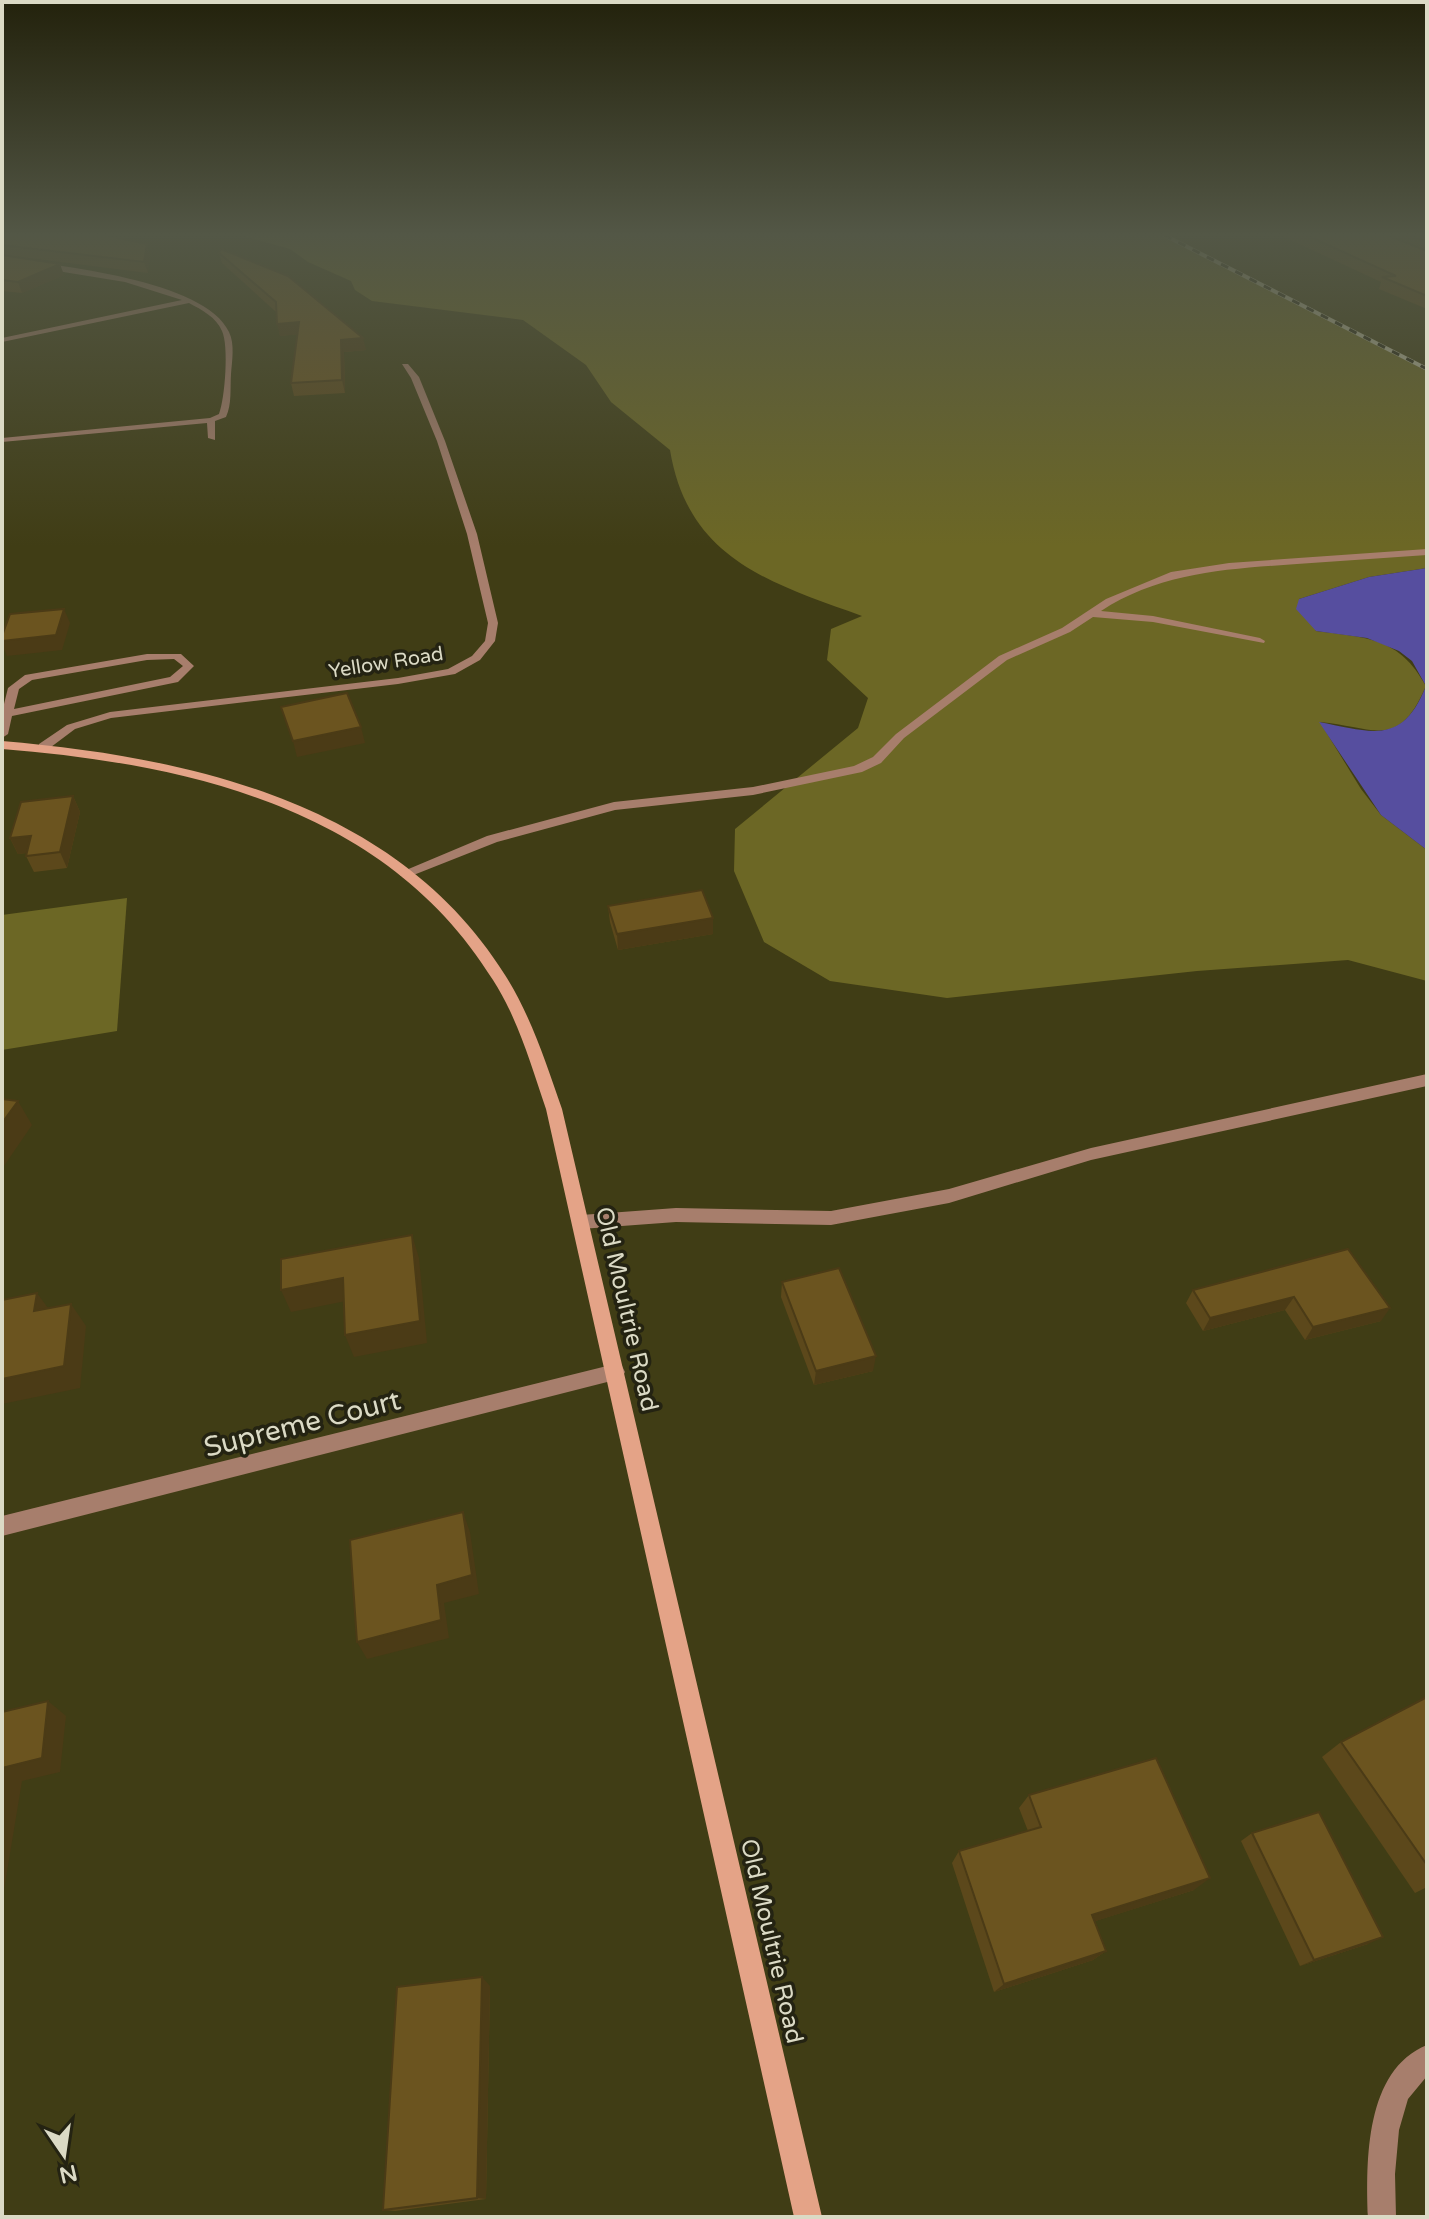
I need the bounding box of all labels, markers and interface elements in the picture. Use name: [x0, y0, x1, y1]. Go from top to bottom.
street label: Yellow Road: [327, 642, 445, 684]
street label: Old Moultrie Road: [589, 1204, 664, 1414]
street label: Supreme Court: [201, 1383, 404, 1465]
street label: Old Moultrie Road: [734, 1836, 809, 2046]
north arrow: [24, 2115, 104, 2195]
text: N: [57, 2159, 80, 2188]

